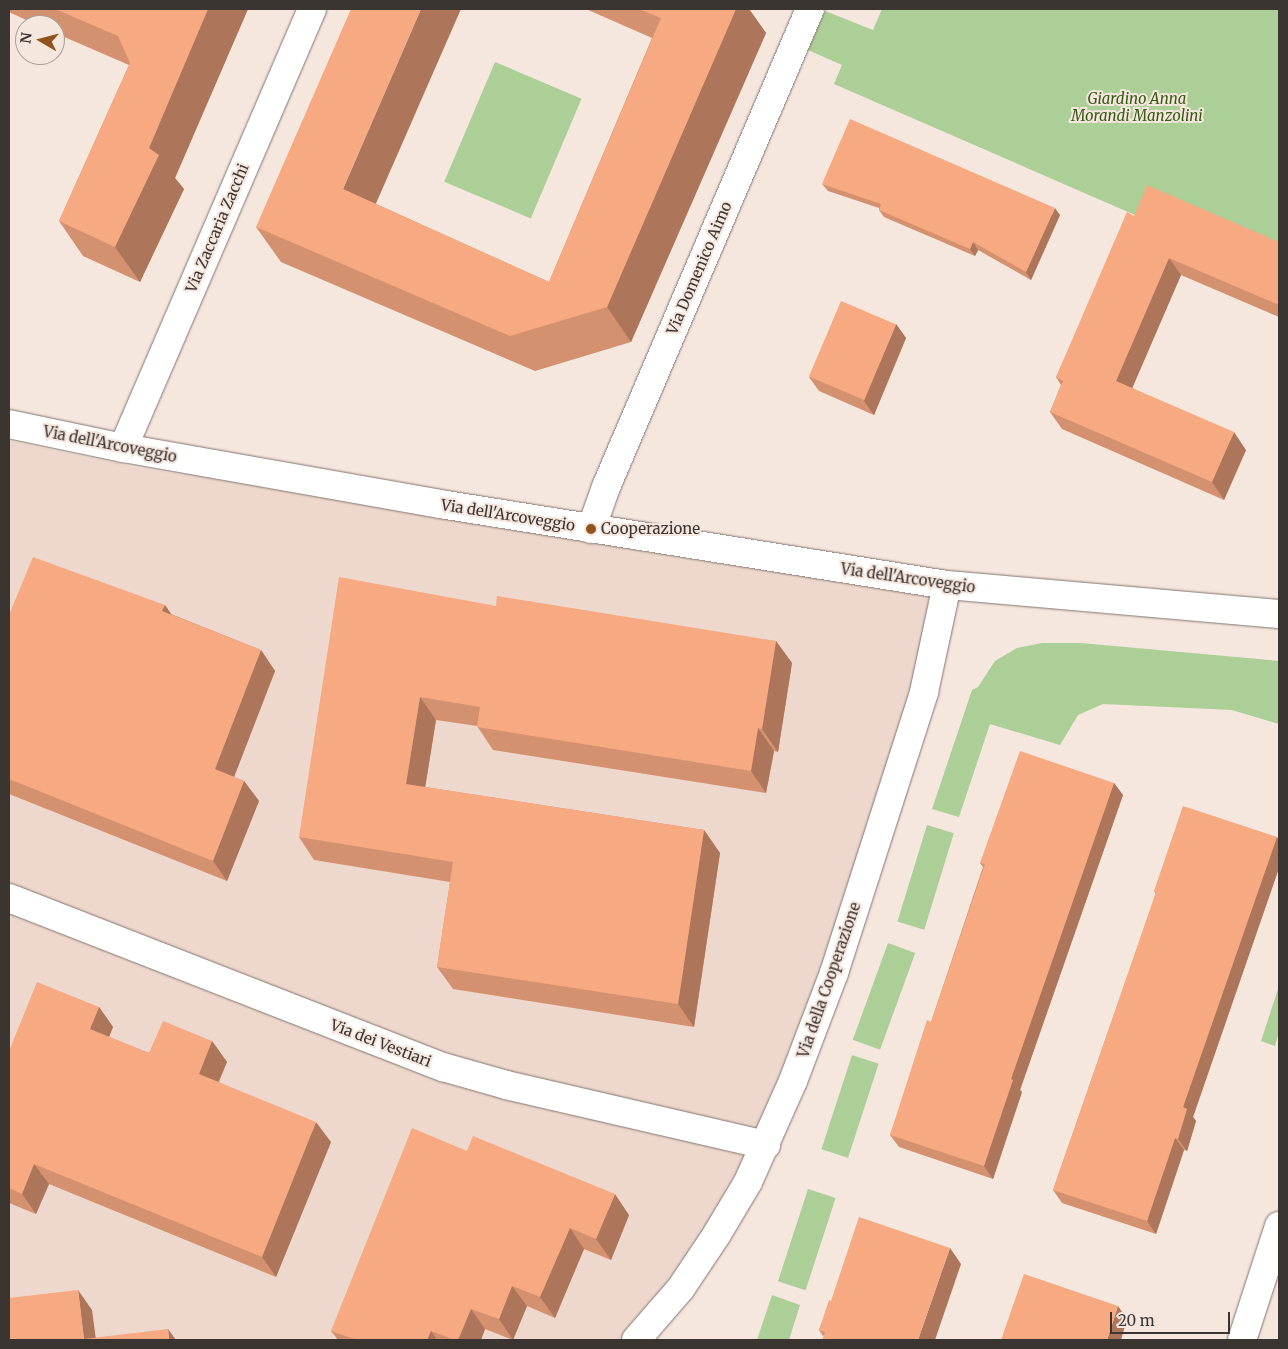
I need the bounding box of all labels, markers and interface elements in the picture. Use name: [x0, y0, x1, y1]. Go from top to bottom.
north arrow: [15, 15, 65, 65]
text: N: [16, 31, 36, 45]
park label: Giardino Anna Morandi Manzolini: [1071, 89, 1203, 124]
street label: Via Zaccaria Zacchi: [182, 161, 252, 295]
street label: Via Domenico Aimo: [663, 199, 735, 337]
street label: Via dell'Arcoveggio: [42, 422, 178, 466]
street label: Via dell'Arcoveggio: [440, 496, 576, 534]
place label: Cooperazione: [601, 520, 700, 538]
marker: Cooperazione: [585, 523, 597, 535]
street label: Via dell'Arcoveggio: [840, 560, 976, 596]
street label: Via della Cooperazione: [794, 900, 864, 1060]
street label: Via dei Vestiari: [328, 1015, 434, 1071]
scale bar: [1113, 1302, 1233, 1334]
text: 20 m: [1118, 1311, 1155, 1330]

